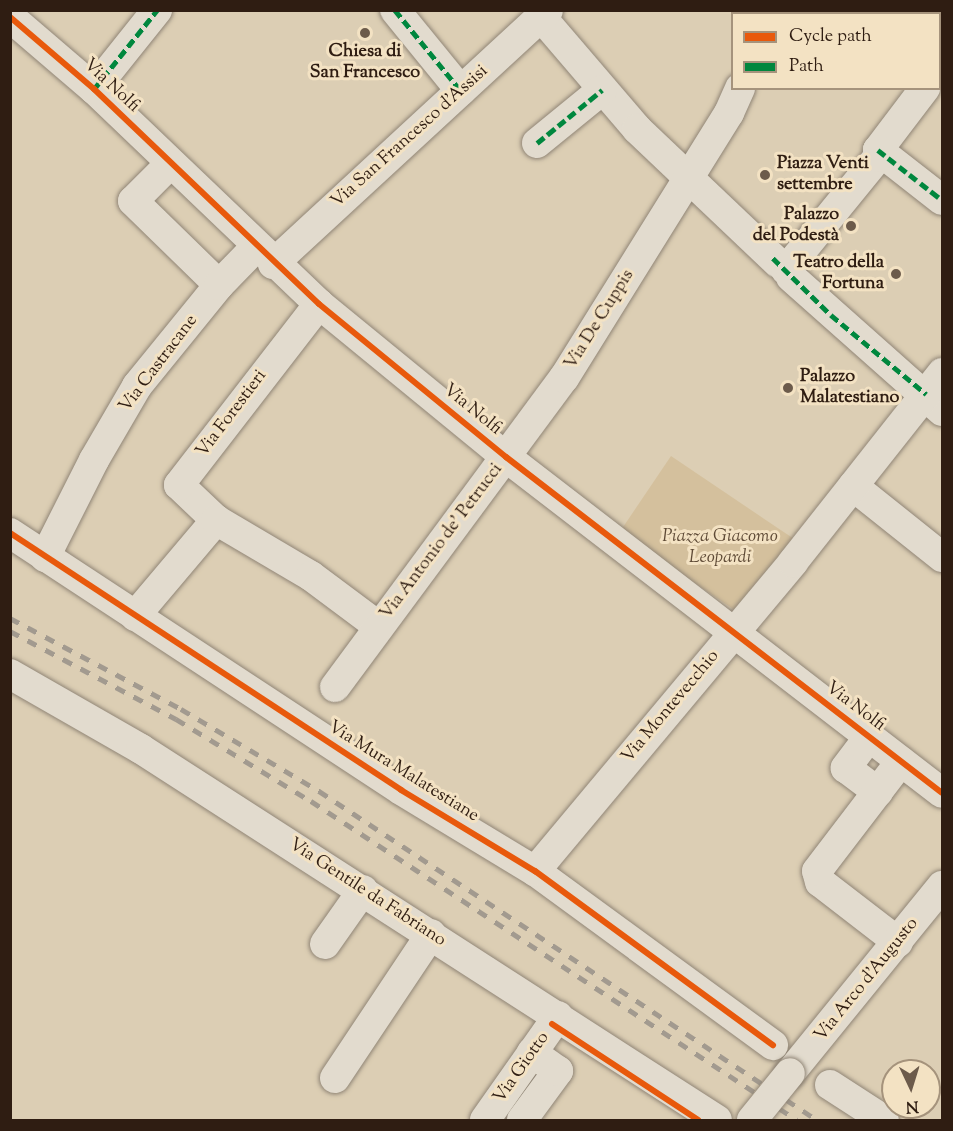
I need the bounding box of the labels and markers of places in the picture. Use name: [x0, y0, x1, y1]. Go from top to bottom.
marker: Chiesa di San Francesco: [358, 26, 372, 40]
place label: Chiesa di San Francesco: [310, 42, 420, 84]
place label: Piazza Venti settembre: [777, 154, 869, 196]
marker: Piazza Venti settembre: [758, 168, 772, 182]
place label: Palazzo del Podestà: [753, 205, 839, 248]
marker: Palazzo del Podestà: [844, 219, 858, 233]
place label: Teatro della Fortuna: [793, 253, 884, 296]
marker: Teatro della Fortuna: [889, 267, 903, 281]
place label: Palazzo Malatestiano: [800, 367, 899, 410]
marker: Palazzo Malatestiano: [781, 381, 795, 395]

